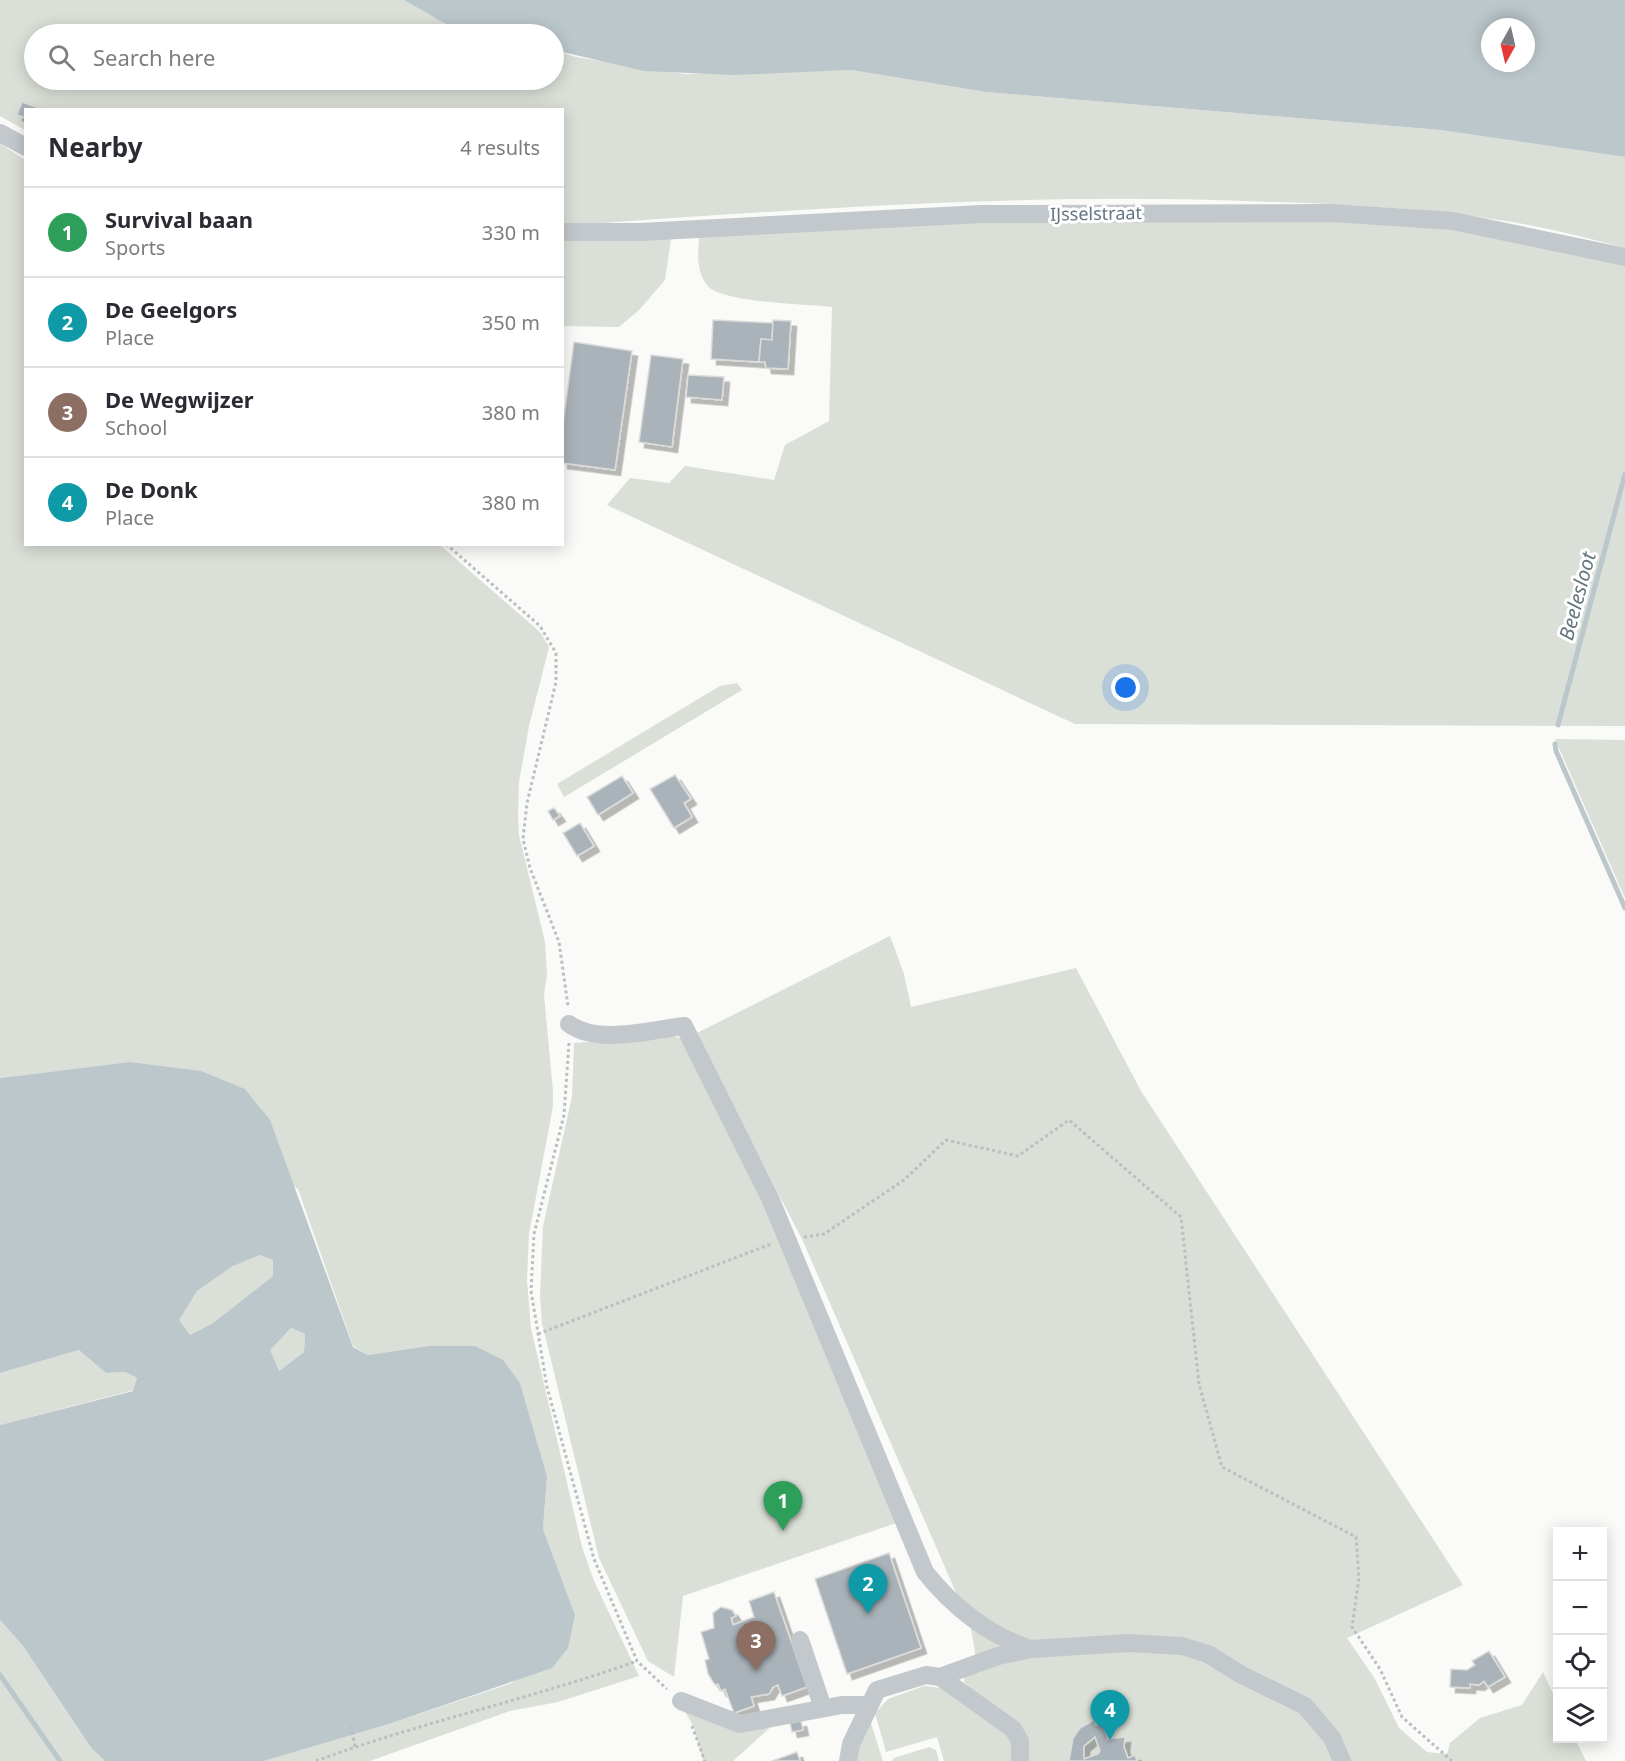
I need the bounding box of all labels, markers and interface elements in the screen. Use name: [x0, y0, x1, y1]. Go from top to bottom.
north arrow: [1481, 18, 1535, 72]
search box: [24, 24, 564, 90]
icon: search: [45, 41, 78, 74]
text: Search here: [93, 42, 215, 72]
text: Nearby: [48, 129, 143, 165]
text: 4 results: [460, 134, 540, 161]
street label: IJsselstraat: [1050, 200, 1143, 226]
text: Survival baan: [105, 204, 253, 234]
text: 1: [62, 219, 73, 246]
text: 330 m: [482, 219, 540, 246]
text: Sports: [105, 234, 165, 261]
text: De Geelgors: [105, 294, 237, 324]
text: 2: [62, 309, 73, 336]
text: 350 m: [482, 309, 540, 336]
text: Place: [105, 324, 154, 351]
text: De Wegwijzer: [105, 384, 254, 414]
text: 3: [62, 399, 73, 426]
text: 380 m: [482, 399, 540, 426]
text: School: [105, 414, 167, 441]
text: De Donk: [105, 474, 198, 504]
text: 4: [62, 489, 73, 516]
text: 380 m: [482, 489, 540, 516]
text: Place: [105, 504, 154, 531]
water label: Beelesloot: [1552, 548, 1602, 643]
your location: [1111, 673, 1140, 702]
pin: 1: [764, 1482, 802, 1531]
map controls: [1553, 1527, 1607, 1743]
button: +: [1553, 1527, 1607, 1581]
pin: 2: [848, 1564, 888, 1614]
button: −: [1553, 1581, 1607, 1635]
pin: 3: [736, 1622, 776, 1671]
button: locate: [1553, 1635, 1607, 1689]
button: layers: [1553, 1689, 1607, 1743]
pin: 4: [1090, 1690, 1130, 1740]

